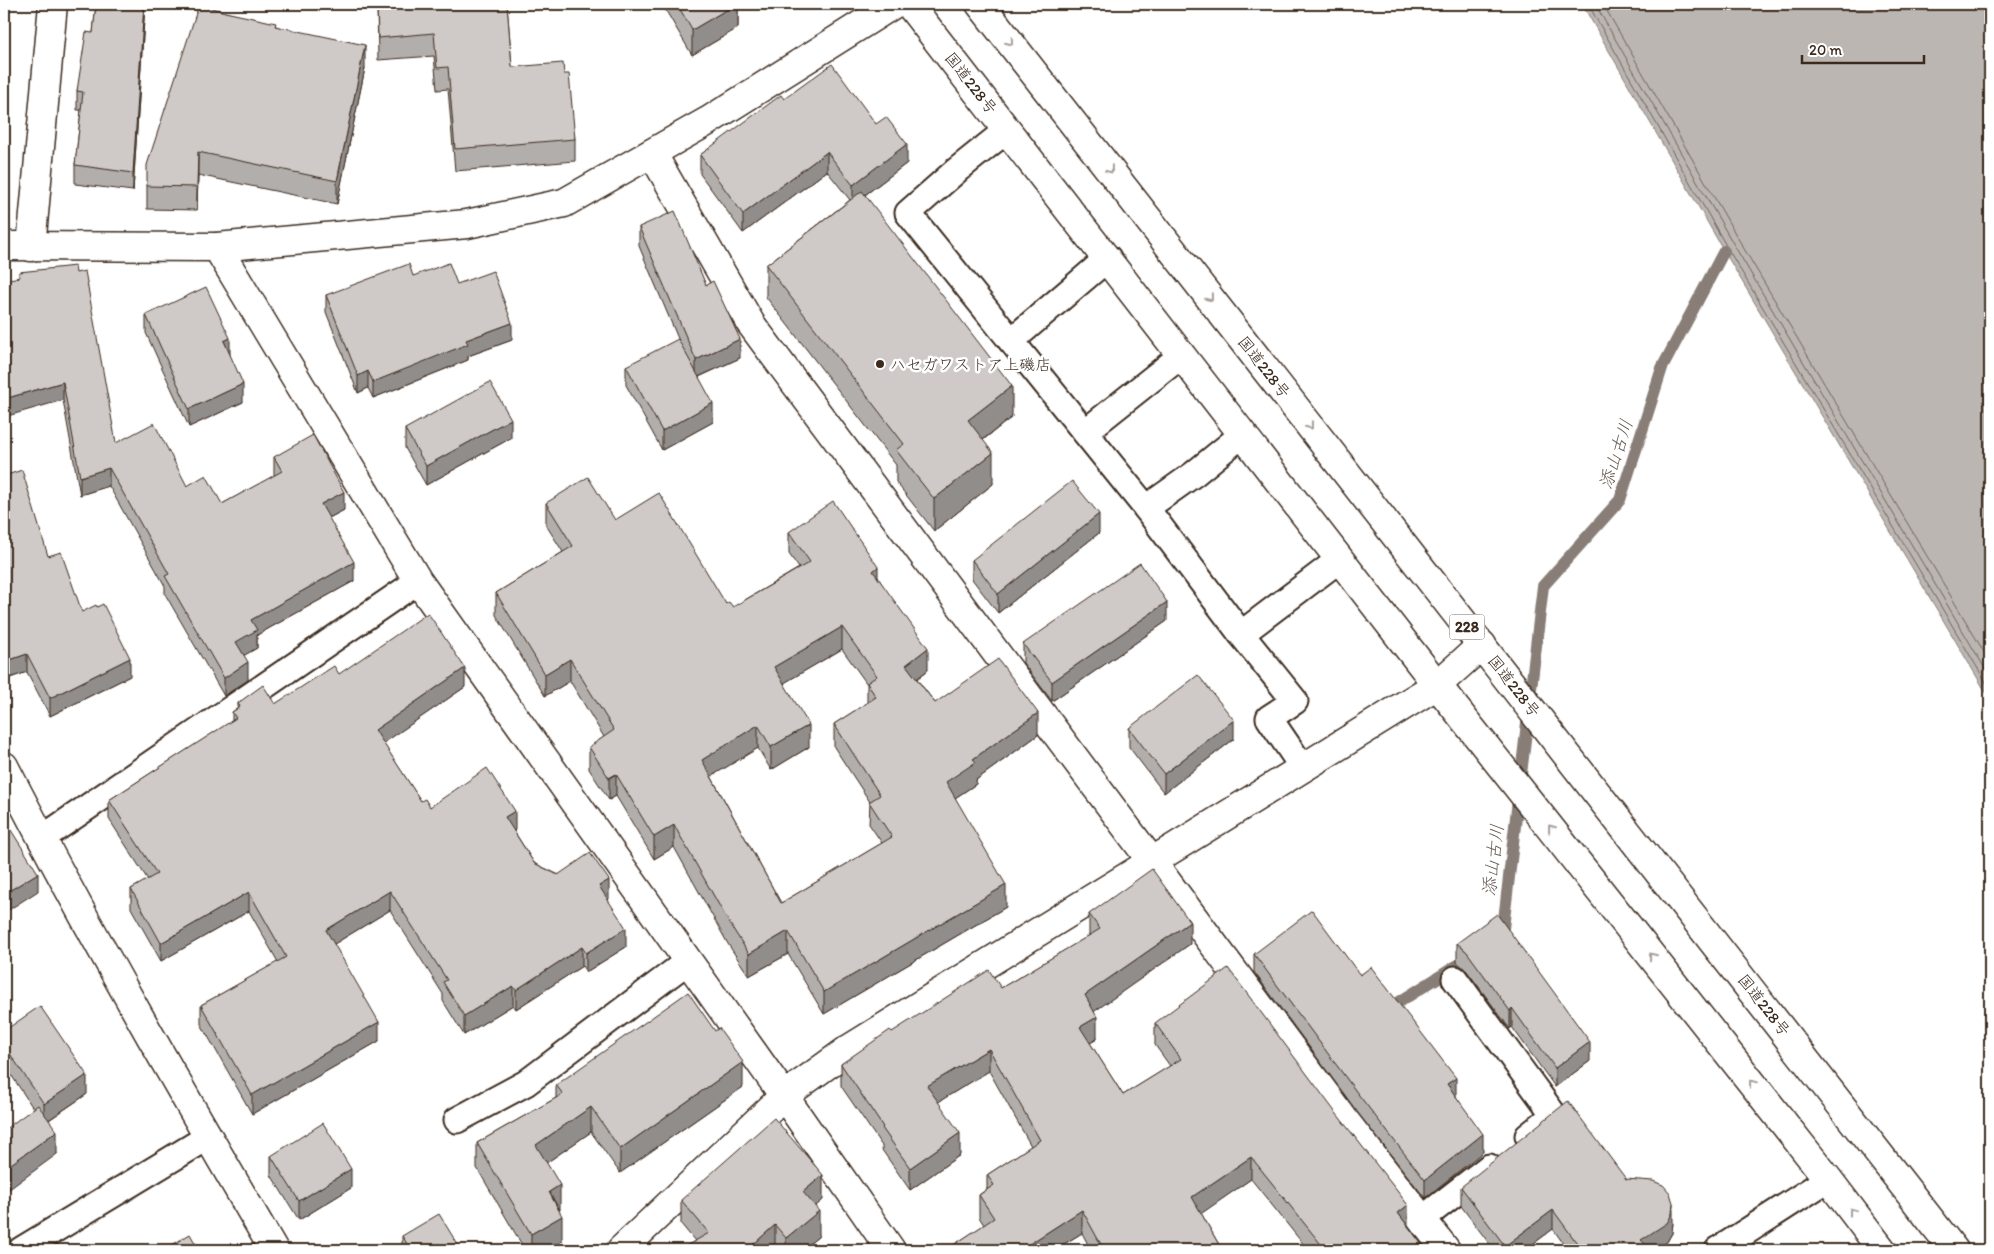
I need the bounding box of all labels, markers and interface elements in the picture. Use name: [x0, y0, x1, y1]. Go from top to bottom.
scale bar: [1802, 32, 1924, 64]
one-way arrow: [1005, 36, 1013, 45]
text: 20 m: [1809, 41, 1843, 59]
street label: 国道228号: [941, 48, 1001, 118]
one-way arrow: [1105, 164, 1113, 173]
one-way arrow: [1205, 292, 1213, 301]
street label: 国道228号: [1234, 332, 1294, 402]
place label: ハセガワストア上磯店: [890, 355, 1051, 374]
marker: ハセガワストア上磯店: [874, 358, 886, 370]
water label: 添山古川: [1594, 416, 1638, 492]
one-way arrow: [1305, 420, 1313, 429]
road number: 228: [1450, 614, 1484, 640]
street label: 国道228号: [1484, 651, 1544, 721]
water label: 添山古川: [1478, 823, 1508, 897]
one-way arrow: [1547, 825, 1556, 834]
one-way arrow: [1649, 953, 1657, 962]
street label: 国道228号: [1734, 970, 1794, 1040]
one-way arrow: [1749, 1080, 1758, 1089]
one-way arrow: [1850, 1208, 1858, 1217]

